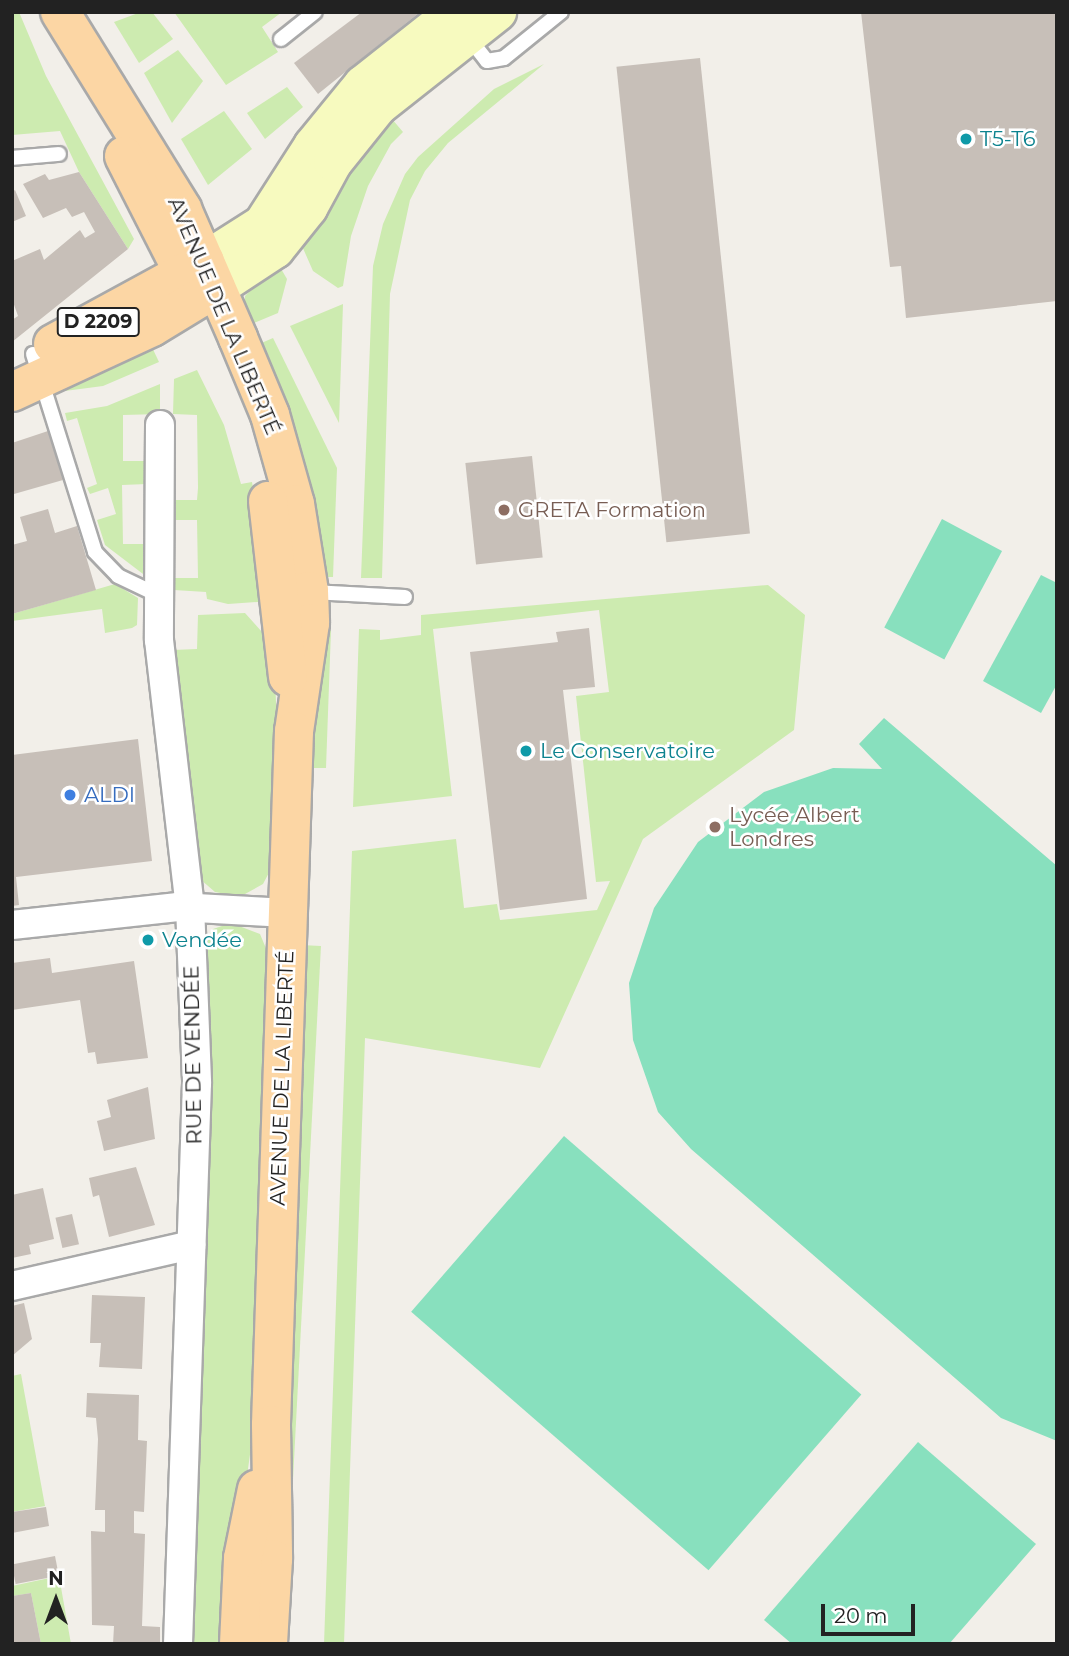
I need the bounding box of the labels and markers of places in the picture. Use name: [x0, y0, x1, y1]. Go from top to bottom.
place label: T5-T6: [980, 126, 1036, 152]
marker: T5-T6: [958, 131, 974, 147]
place label: GRETA Formation: [518, 497, 706, 523]
marker: GRETA Formation: [496, 502, 512, 518]
place label: Le Conservatoire: [540, 738, 715, 764]
marker: Le Conservatoire: [518, 743, 534, 759]
place label: ALDI: [84, 782, 135, 808]
marker: ALDI: [62, 787, 78, 803]
place label: Lycée Albert Londres: [729, 802, 860, 852]
marker: Lycée Albert Londres: [707, 819, 723, 835]
place label: Vendée: [162, 927, 242, 953]
marker: Vendée: [140, 932, 156, 948]

